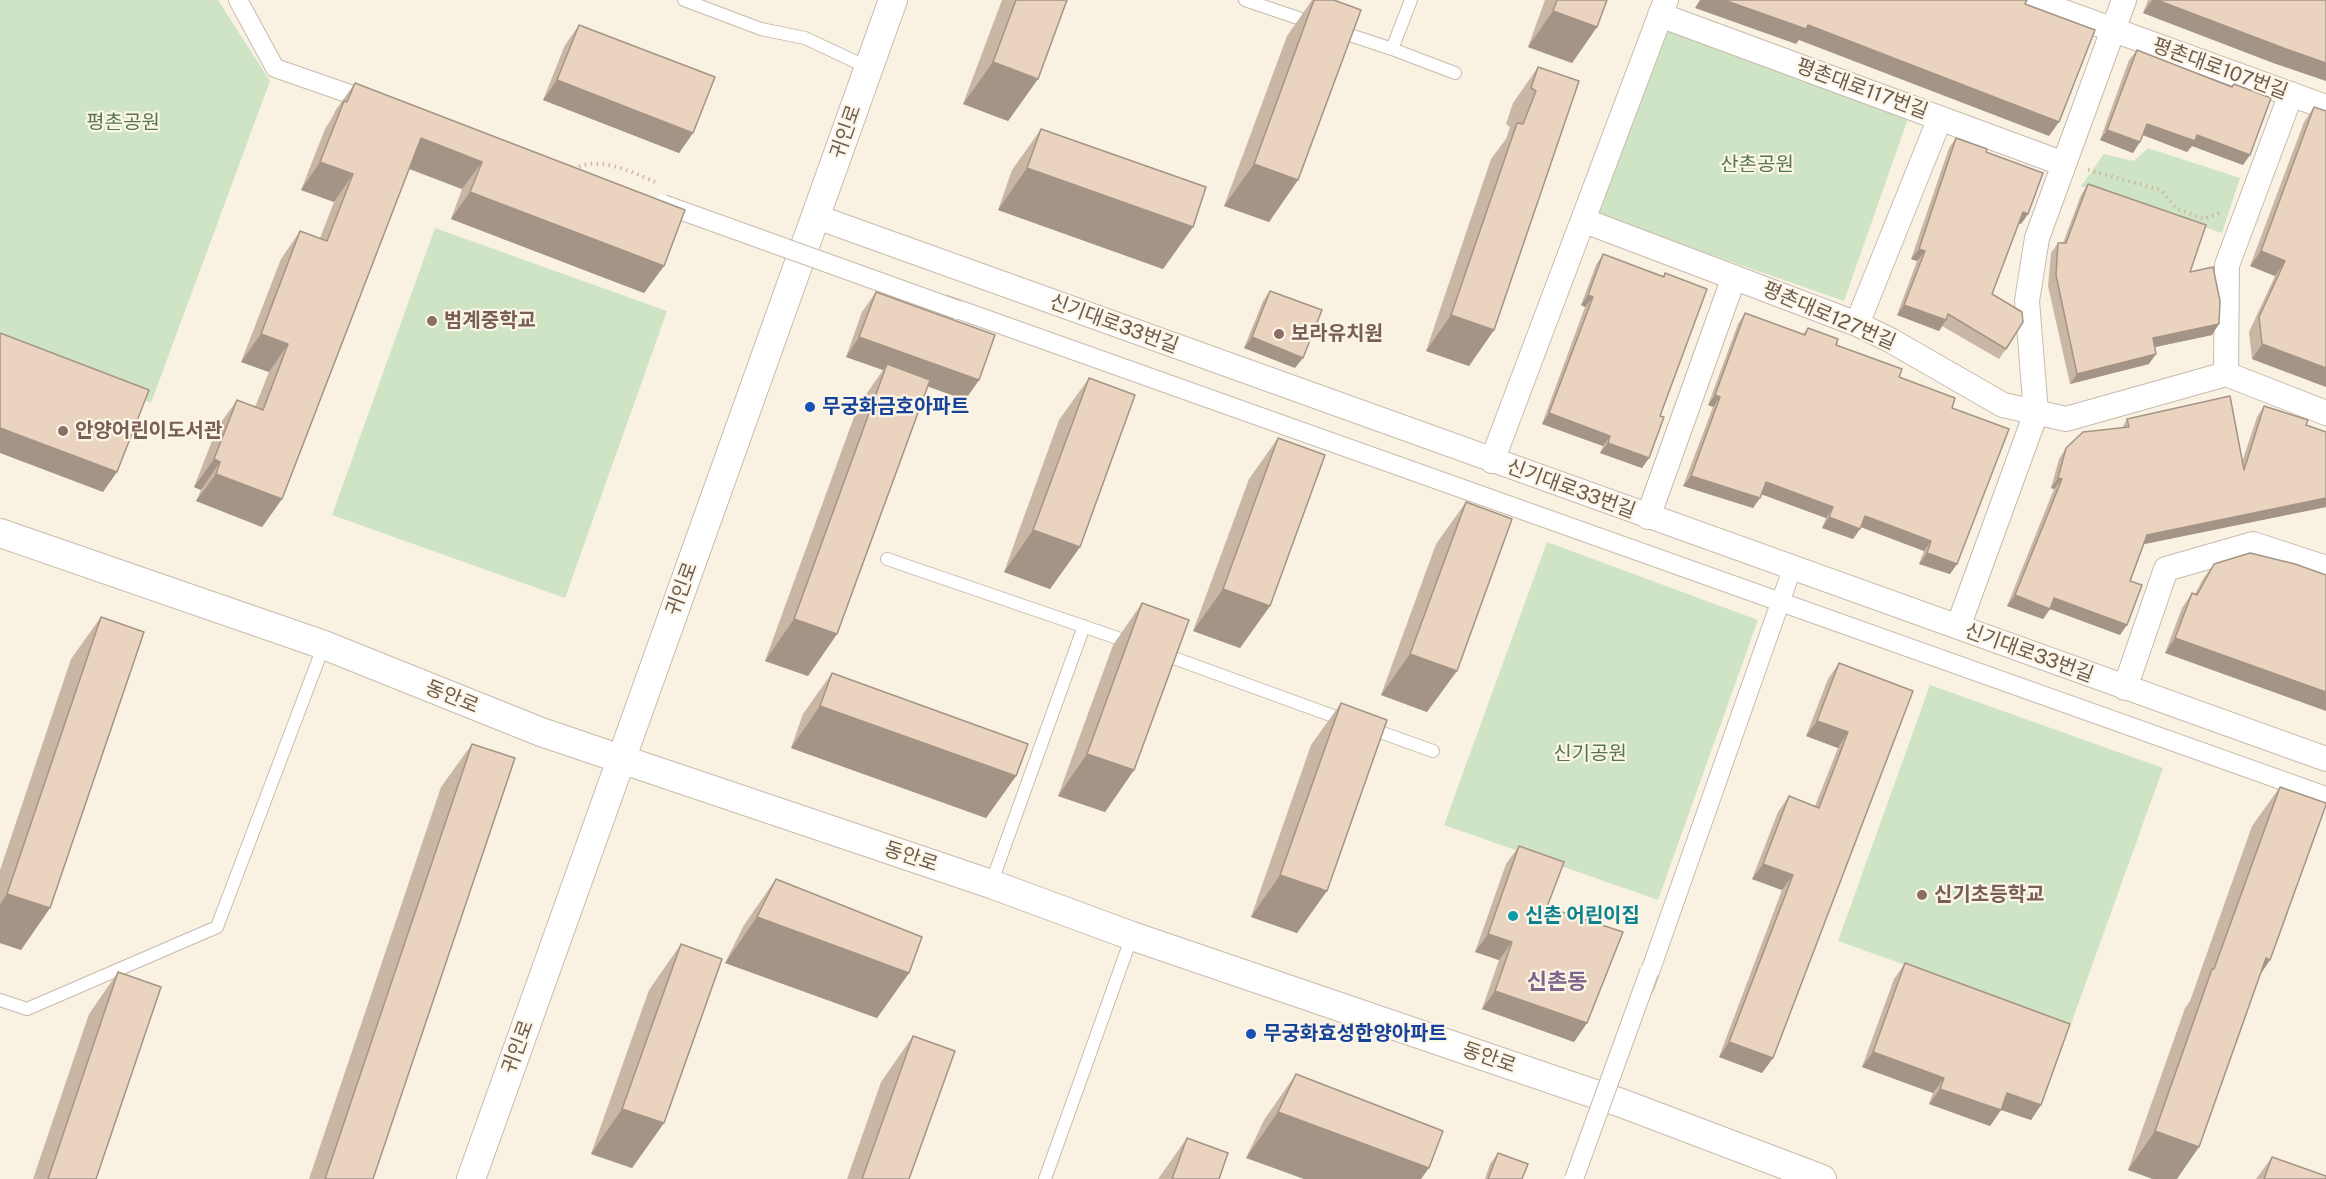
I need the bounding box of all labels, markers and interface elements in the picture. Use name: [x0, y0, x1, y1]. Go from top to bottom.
street label: 평촌대로107번길: [2149, 33, 2291, 105]
street label: 평촌대로117번길: [1793, 54, 1931, 124]
street label: 귀인로: [826, 102, 866, 162]
park label: 평촌공원: [86, 111, 160, 135]
park label: 산촌공원: [1720, 153, 1794, 177]
street label: 평촌대로127번길: [1759, 277, 1899, 355]
street label: 신기대로33번길: [1046, 290, 1182, 358]
place label: 범계중학교: [444, 309, 536, 333]
marker: 범계중학교: [425, 314, 439, 328]
place label: 보라유치원: [1291, 322, 1383, 346]
marker: 보라유치원: [1272, 327, 1286, 341]
place label: 무궁화금호아파트: [822, 395, 969, 419]
marker: 무궁화금호아파트: [803, 400, 817, 414]
place label: 안양어린이도서관: [75, 419, 222, 443]
marker: 안양어린이도서관: [56, 424, 70, 438]
street label: 신기대로33번길: [1503, 455, 1639, 523]
street label: 귀인로: [661, 559, 703, 619]
street label: 신기대로33번길: [1961, 619, 2097, 687]
street label: 동안로: [422, 676, 482, 718]
park label: 신기공원: [1553, 742, 1627, 766]
street label: 동안로: [881, 837, 941, 877]
place label: 신기초등학교: [1934, 883, 2044, 907]
marker: 신기초등학교: [1915, 888, 1929, 902]
place label: 신촌 어린이집: [1525, 904, 1640, 928]
marker: 신촌 어린이집: [1506, 909, 1520, 923]
district label: 신촌동: [1527, 969, 1587, 995]
street label: 귀인로: [497, 1017, 539, 1077]
place label: 무궁화효성한양아파트: [1263, 1022, 1447, 1046]
marker: 무궁화효성한양아파트: [1244, 1027, 1258, 1041]
street label: 동안로: [1459, 1038, 1519, 1078]

